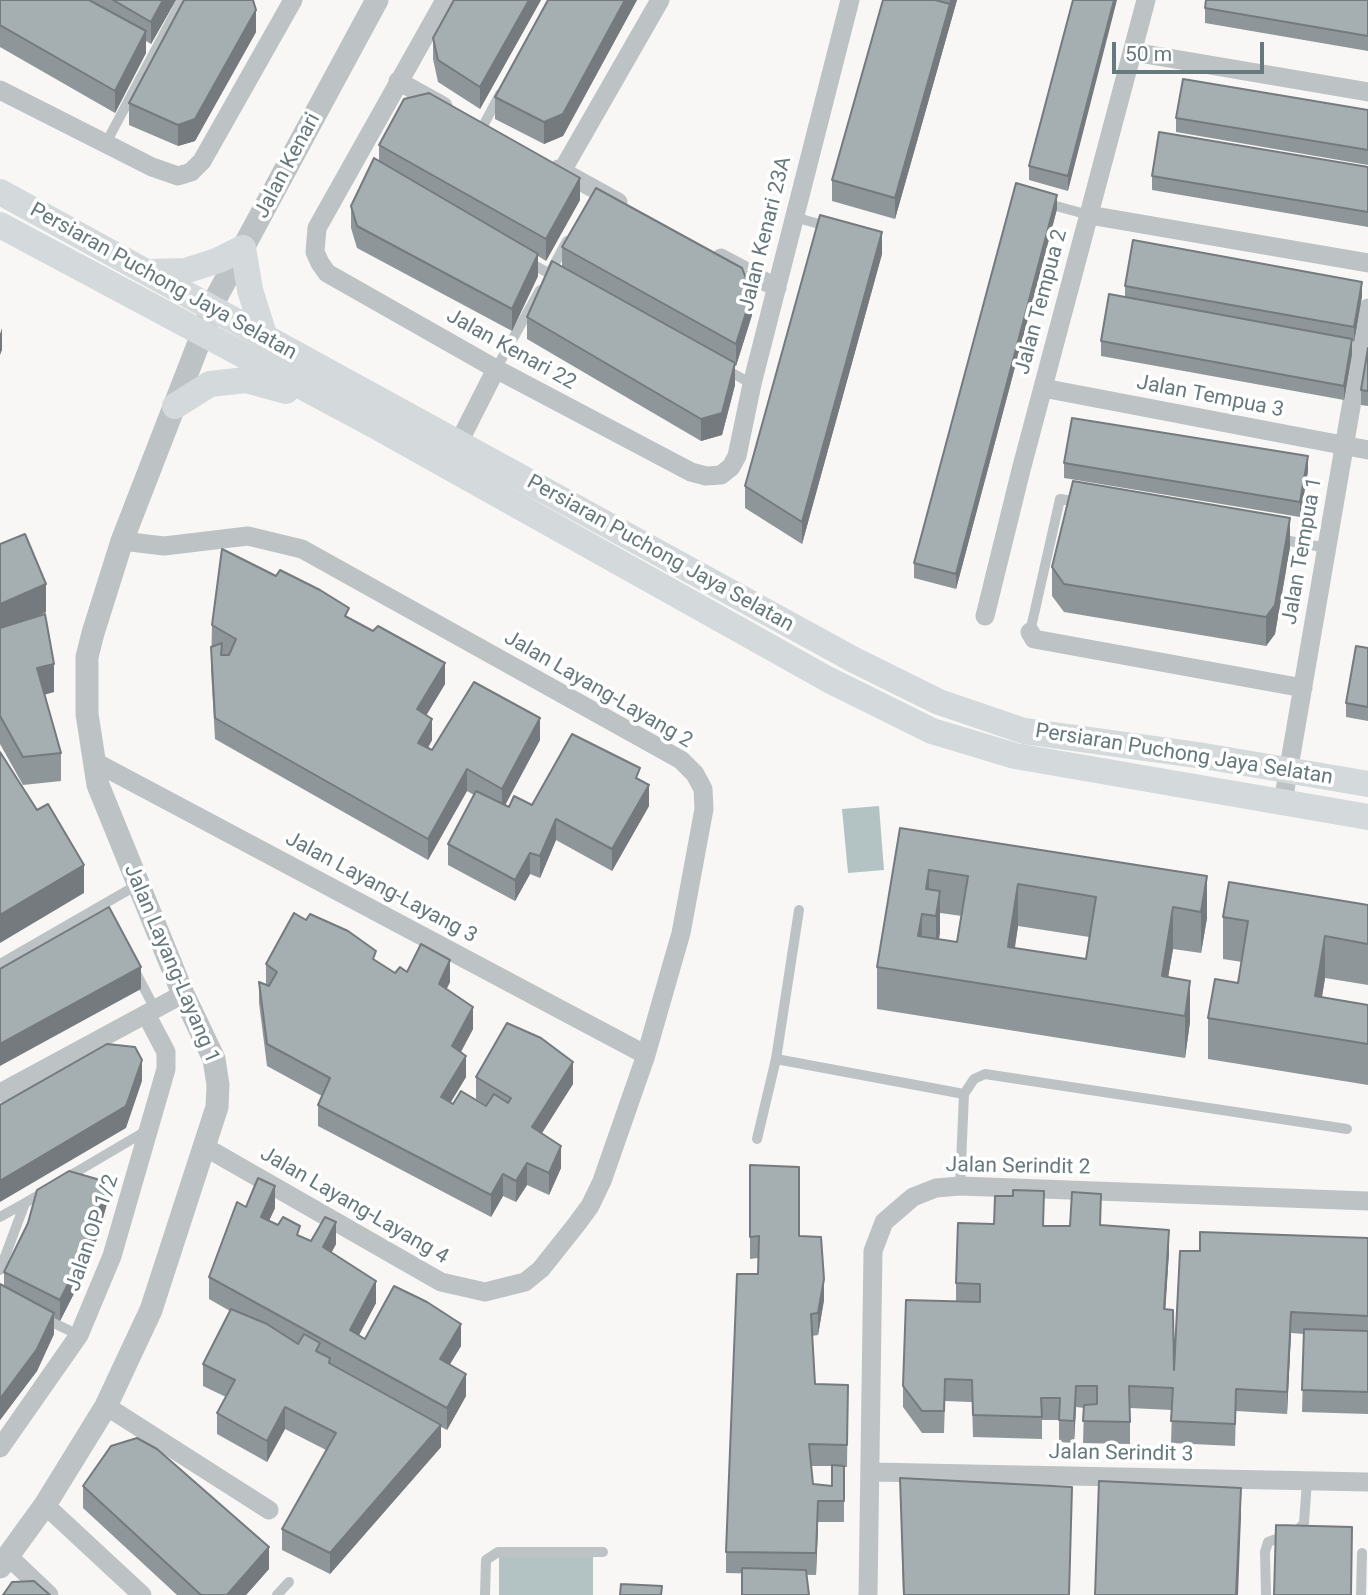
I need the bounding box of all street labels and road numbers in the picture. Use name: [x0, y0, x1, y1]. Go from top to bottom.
street label: Jalan Kenari: [250, 109, 326, 223]
street label: Jalan Kenari 23A: [735, 154, 797, 314]
street label: Persiaran Puchong Jaya Selatan: [25, 198, 301, 366]
street label: Jalan Tempua 2: [1011, 227, 1073, 377]
street label: Jalan Kenari 22: [442, 304, 580, 396]
street label: Jalan Tempua 3: [1134, 370, 1286, 424]
street label: Persiaran Puchong Jaya Selatan: [522, 470, 798, 638]
street label: Jalan Tempua 1: [1278, 475, 1328, 627]
street label: Jalan Layang-Layang 2: [499, 626, 697, 754]
street label: Persiaran Puchong Jaya Selatan: [1033, 719, 1335, 791]
street label: Jalan Layang-Layang 3: [281, 827, 481, 949]
street label: Jalan Layang-Layang 1: [118, 861, 224, 1067]
street label: Jalan Layang-Layang 4: [255, 1142, 453, 1270]
street label: Jalan Serindit 2: [945, 1153, 1091, 1181]
street label: Jalan OP 1/2: [61, 1171, 125, 1295]
street label: Jalan Serindit 3: [1048, 1440, 1194, 1468]

